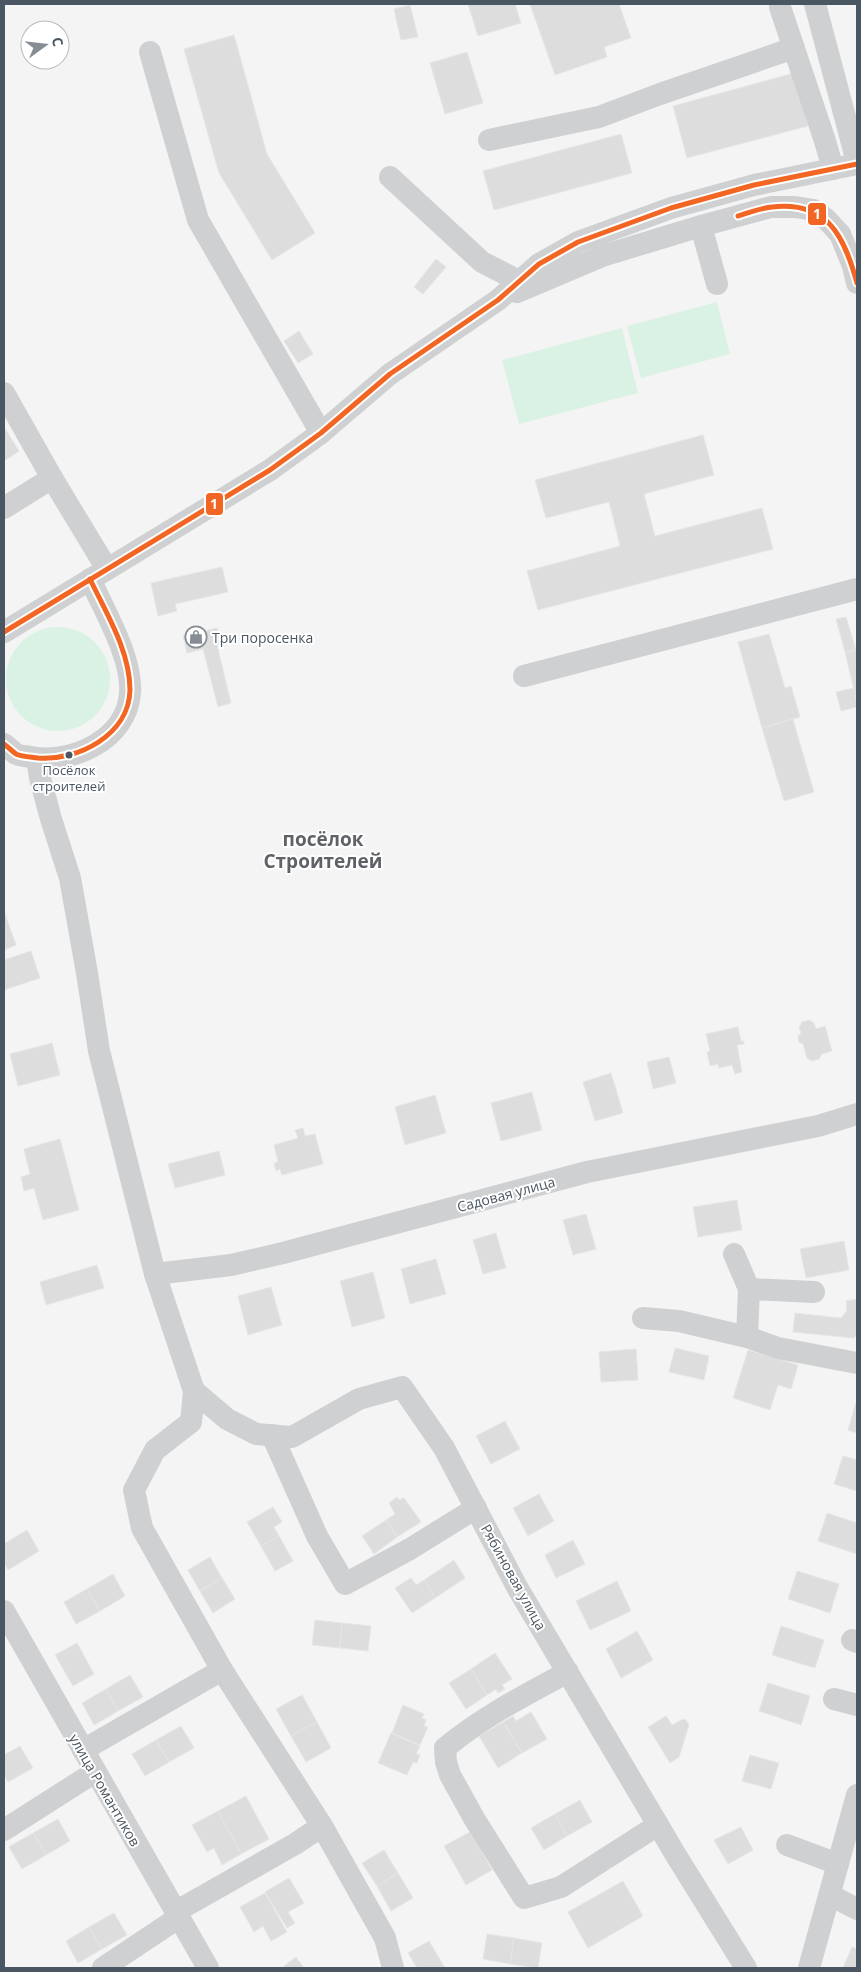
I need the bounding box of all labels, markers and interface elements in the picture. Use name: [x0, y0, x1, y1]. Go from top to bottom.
north arrow: [20, 20, 70, 70]
text: С: [48, 35, 68, 48]
line badge: 1: [807, 202, 827, 226]
text: 1: [813, 204, 821, 223]
line badge: 1: [205, 492, 224, 516]
text: 1: [210, 494, 218, 513]
shop icon: Три поросенка: [184, 625, 208, 649]
place label: Три поросенка: [212, 628, 313, 647]
marker: Посёлок строителей: [64, 750, 74, 760]
place label: Посёлок строителей: [33, 761, 105, 795]
district label: посёлок Строителей: [264, 826, 383, 874]
street label: Садовая улица: [455, 1172, 557, 1216]
street label: Рябиновая улица: [477, 1521, 551, 1633]
street label: улица Романтиков: [65, 1730, 145, 1850]

